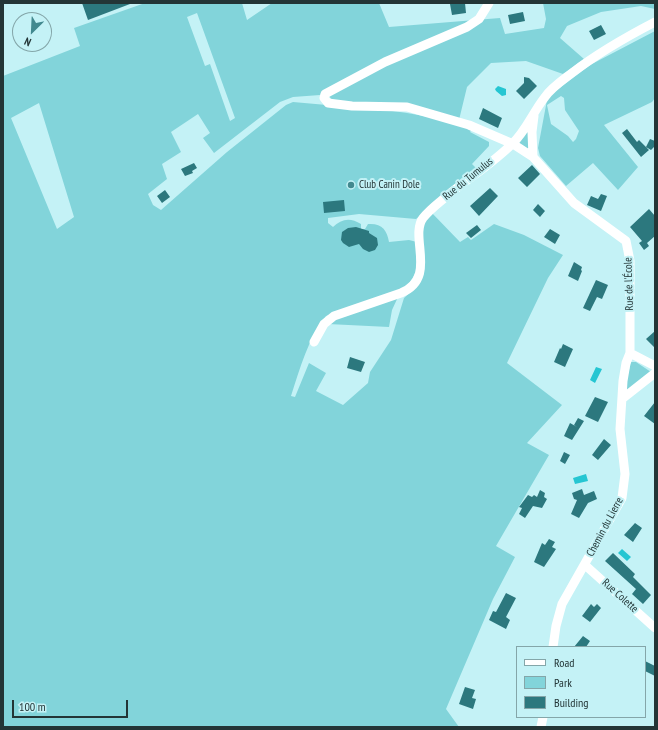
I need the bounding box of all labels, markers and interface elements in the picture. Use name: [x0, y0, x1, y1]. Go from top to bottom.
north arrow: [12, 12, 52, 52]
text: N: [22, 34, 33, 50]
street label: Rue du Tumulus: [440, 155, 496, 203]
place label: Club Canin Dole: [359, 178, 420, 192]
marker: Club Canin Dole: [346, 180, 356, 190]
street label: Rue de l'École: [621, 257, 637, 311]
street label: Chemin du Lierre: [584, 495, 626, 559]
street label: Rue Colette: [599, 576, 641, 616]
legend: [516, 646, 646, 718]
text: Road: [554, 655, 574, 670]
text: Park: [554, 675, 572, 690]
scale bar: [14, 692, 130, 718]
text: Building: [554, 695, 589, 710]
text: 100 m: [19, 699, 46, 714]

